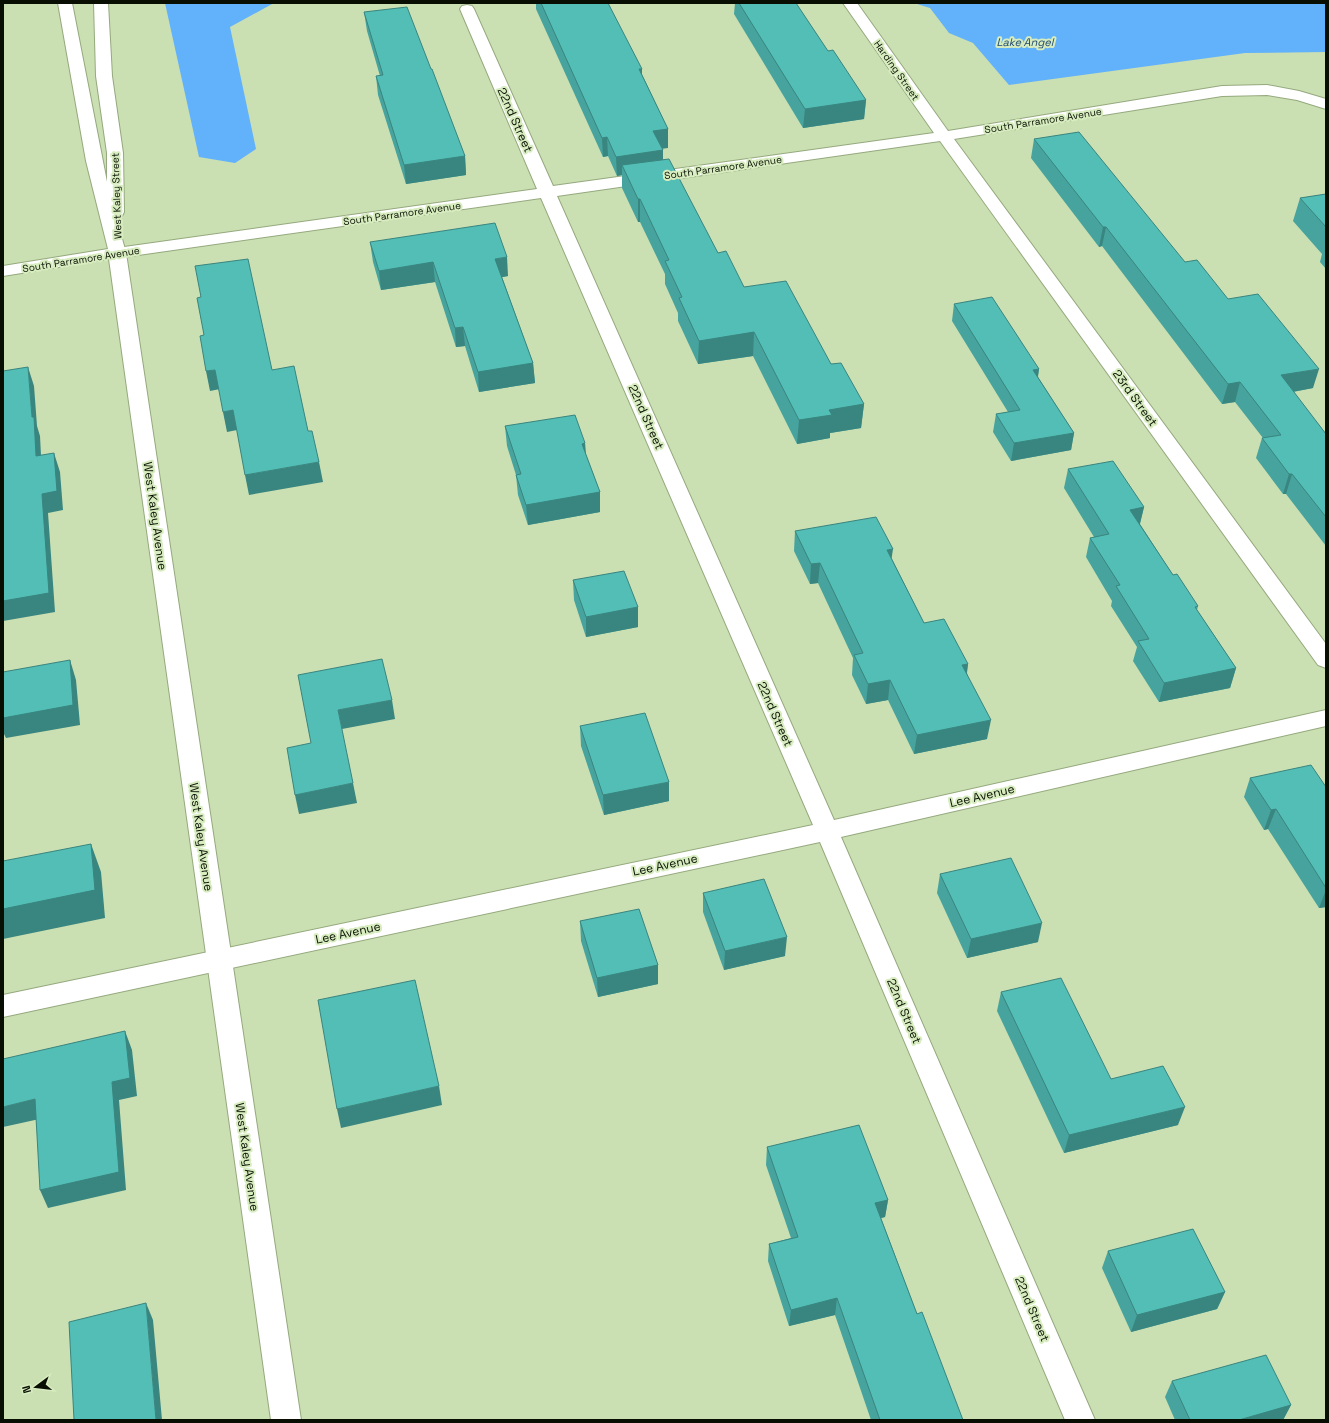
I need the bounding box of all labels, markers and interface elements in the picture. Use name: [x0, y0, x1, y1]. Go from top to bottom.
water label: Lake Angel: [996, 35, 1055, 49]
street label: Harding Street: [871, 38, 922, 103]
street label: 22nd Street: [494, 85, 536, 155]
street label: South Parramore Avenue: [984, 105, 1103, 136]
street label: West Kaley Street: [108, 152, 125, 239]
street label: South Parramore Avenue: [663, 153, 783, 182]
street label: South Parramore Avenue: [342, 199, 462, 228]
street label: South Parramore Avenue: [22, 244, 141, 275]
street label: 23rd Street: [1109, 367, 1161, 429]
street label: 22nd Street: [625, 382, 667, 452]
street label: West Kaley Avenue: [139, 461, 171, 571]
street label: 22nd Street: [754, 679, 796, 749]
street label: Lee Avenue: [948, 781, 1016, 811]
street label: West Kaley Avenue: [185, 782, 217, 892]
street label: Lee Avenue: [631, 850, 699, 880]
street label: Lee Avenue: [314, 918, 382, 948]
street label: 22nd Street: [883, 976, 925, 1046]
street label: West Kaley Avenue: [231, 1102, 263, 1212]
street label: 22nd Street: [1011, 1274, 1053, 1344]
north arrow: [16, 1367, 56, 1407]
text: N: [19, 1384, 34, 1395]

